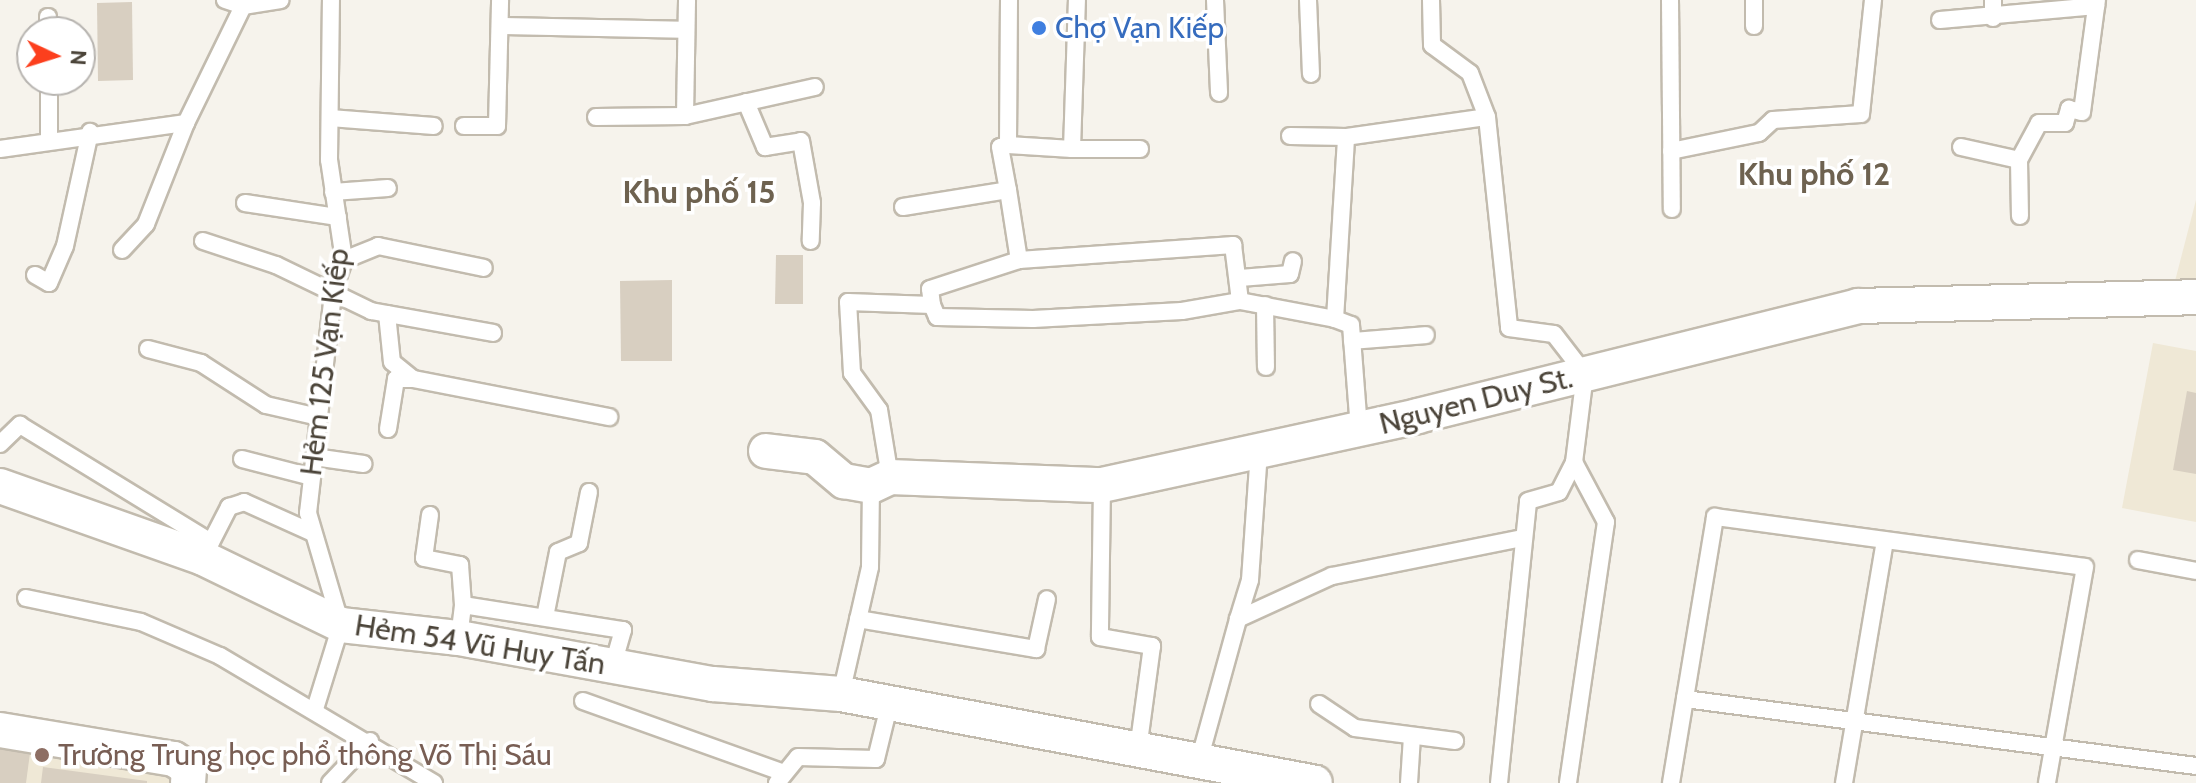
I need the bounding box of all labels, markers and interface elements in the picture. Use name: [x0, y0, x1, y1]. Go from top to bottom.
place label: Chợ Vạn Kiếp: [1055, 10, 1224, 46]
north arrow: [16, 16, 96, 96]
marker: Chợ Vạn Kiếp: [1030, 19, 1048, 37]
text: N: [64, 49, 92, 66]
district label: Khu phố 12: [1738, 155, 1890, 193]
district label: Khu phố 15: [623, 173, 775, 211]
street label: Hẻm 125 Vạn Kiếp: [293, 246, 357, 478]
street label: Nguyen Duy St.: [1376, 360, 1576, 442]
street label: Hẻm 54 Vũ Huy Tấn: [352, 607, 608, 683]
place label: Trường Trung học phổ thông Võ Thị Sáu: [58, 737, 552, 773]
marker: Trường Trung học phổ thông Võ Thị Sáu: [33, 746, 51, 764]

